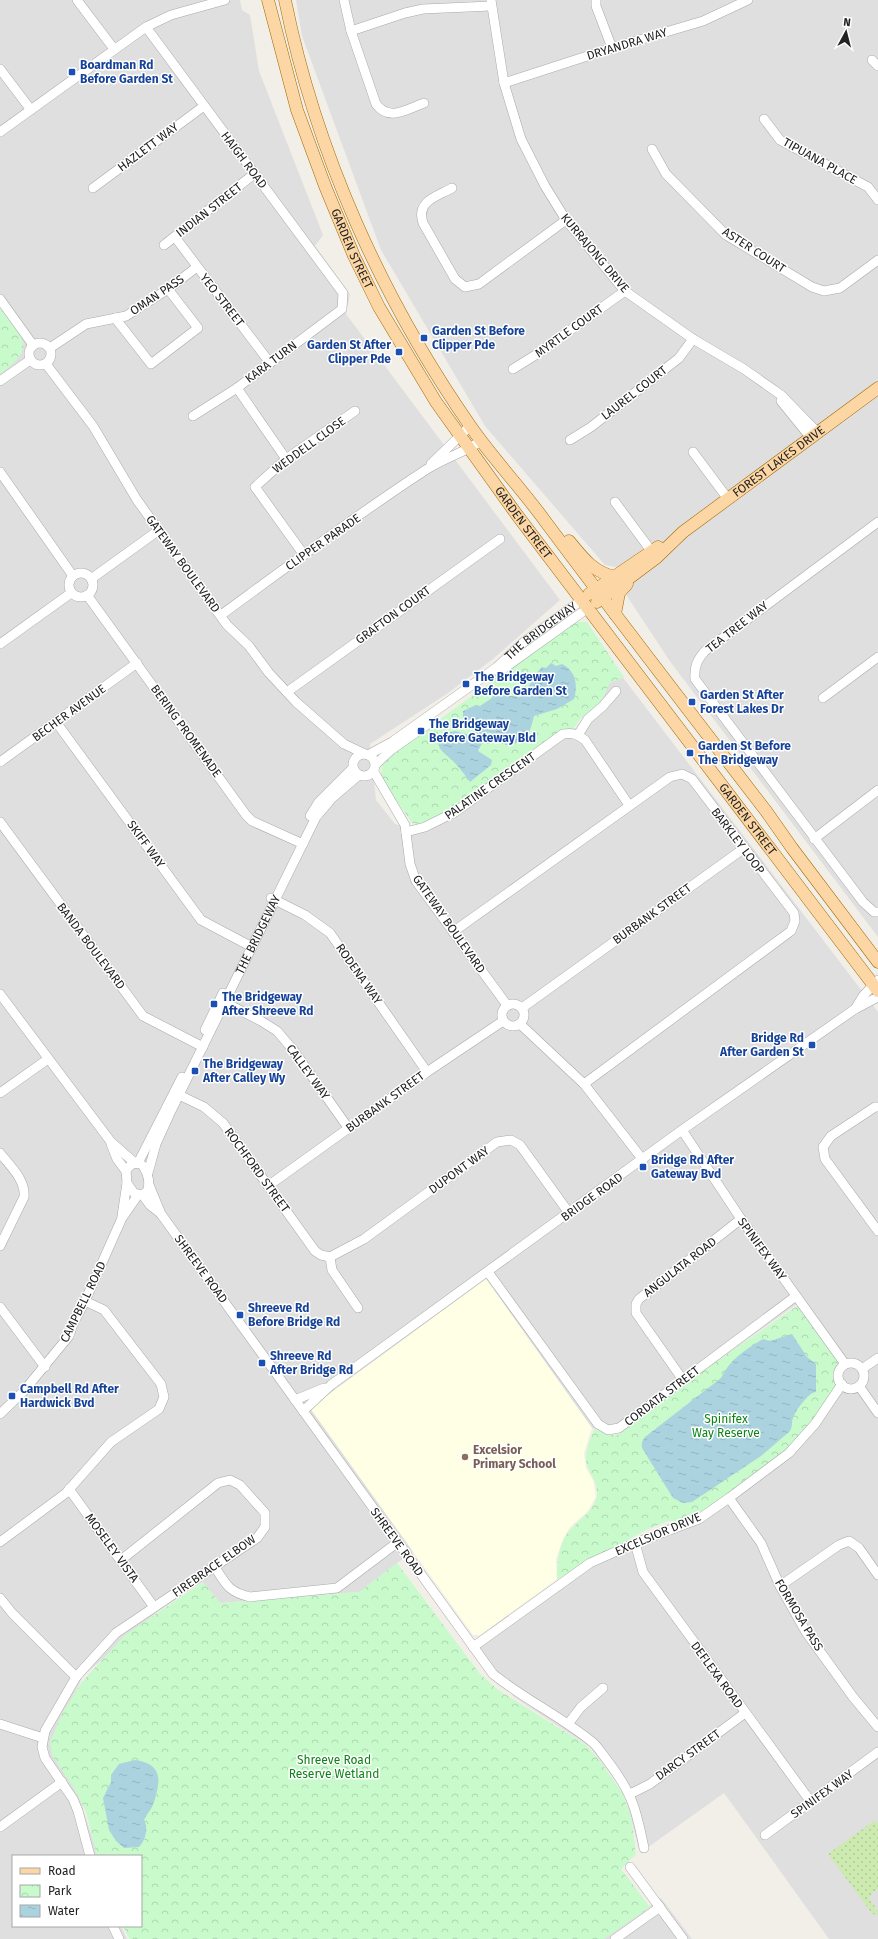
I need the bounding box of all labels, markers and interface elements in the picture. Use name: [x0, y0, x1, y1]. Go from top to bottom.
north arrow: [826, 12, 866, 52]
text: N: [843, 16, 852, 29]
street label: DRYANDRA WAY: [585, 25, 669, 63]
place label: Boardman Rd Before Garden St: [80, 58, 173, 86]
marker: Boardman Rd Before Garden St: [67, 67, 77, 77]
street label: HAZLETT WAY: [115, 119, 181, 174]
street label: HAIGH ROAD: [218, 129, 270, 191]
street label: TIPUANA PLACE: [781, 135, 859, 187]
street label: INDIAN STREET: [173, 179, 245, 240]
street label: GARDEN STREET: [328, 207, 376, 292]
street label: KURRAJONG DRIVE: [558, 211, 632, 295]
street label: ASTER COURT: [720, 224, 789, 276]
street label: YEO STREET: [197, 271, 247, 330]
street label: OMAN PASS: [127, 272, 187, 318]
street label: MYRTLE COURT: [532, 301, 606, 360]
place label: Garden St Before Clipper Pde: [432, 324, 525, 352]
marker: Garden St Before Clipper Pde: [419, 333, 429, 343]
street label: KARA TURN: [242, 338, 300, 386]
place label: Garden St After Clipper Pde: [307, 338, 391, 366]
marker: Garden St After Clipper Pde: [394, 347, 404, 357]
street label: LAUREL COURT: [598, 363, 670, 423]
street label: WEDDELL CLOSE: [270, 414, 348, 476]
street label: FOREST LAKES DRIVE: [730, 423, 827, 500]
street label: GARDEN STREET: [492, 484, 555, 562]
street label: CLIPPER PARADE: [283, 511, 363, 573]
street label: GATEWAY BOULEVARD: [143, 513, 223, 616]
street label: GRAFTON COURT: [353, 583, 434, 647]
street label: TEA TREE WAY: [703, 598, 771, 656]
street label: THE BRIDGEWAY: [502, 599, 580, 663]
place label: The Bridgeway Before Garden St: [474, 670, 567, 698]
marker: The Bridgeway Before Garden St: [461, 679, 471, 689]
street label: BECHER AVENUE: [29, 682, 109, 744]
street label: BERING PROMENADE: [148, 682, 224, 780]
place label: Garden St After Forest Lakes Dr: [700, 688, 784, 716]
marker: Garden St After Forest Lakes Dr: [687, 697, 697, 707]
place label: The Bridgeway Before Gateway Bld: [429, 717, 536, 745]
marker: The Bridgeway Before Gateway Bld: [416, 726, 426, 736]
place label: Garden St Before The Bridgeway: [698, 739, 791, 767]
marker: Garden St Before The Bridgeway: [685, 748, 695, 758]
street label: PALATINE CRESCENT: [442, 749, 539, 823]
street label: GARDEN STREET: [716, 781, 780, 858]
street label: BARKLEY LOOP: [708, 805, 768, 877]
street label: SKIFF WAY: [124, 818, 168, 871]
street label: GATEWAY BOULEVARD: [410, 872, 488, 976]
street label: BURBANK STREET: [610, 880, 695, 947]
street label: THE BRIDGEWAY: [233, 892, 284, 977]
street label: BANDA BOULEVARD: [54, 900, 128, 992]
street label: RODENA WAY: [333, 941, 385, 1007]
place label: The Bridgeway After Shreeve Rd: [221, 990, 313, 1018]
marker: The Bridgeway After Shreeve Rd: [209, 999, 219, 1009]
place label: Bridge Rd After Garden St: [719, 1031, 804, 1059]
marker: Bridge Rd After Garden St: [807, 1040, 817, 1050]
street label: CALLEY WAY: [283, 1042, 333, 1103]
place label: The Bridgeway After Calley Wy: [202, 1057, 286, 1085]
marker: The Bridgeway After Calley Wy: [190, 1066, 200, 1076]
street label: BURBANK STREET: [343, 1068, 428, 1135]
street label: ROCHFORD STREET: [222, 1125, 293, 1216]
street label: DUPONT WAY: [426, 1143, 492, 1197]
place label: Bridge Rd After Gateway Bvd: [651, 1153, 734, 1181]
marker: Bridge Rd After Gateway Bvd: [638, 1162, 648, 1172]
street label: BRIDGE ROAD: [558, 1170, 626, 1224]
street label: SPINIFEX WAY: [735, 1215, 790, 1283]
street label: SHREEVE ROAD: [172, 1232, 231, 1306]
street label: ANGULATA ROAD: [641, 1234, 719, 1300]
street label: CAMPBELL ROAD: [57, 1259, 109, 1345]
place label: Shreeve Rd Before Bridge Rd: [248, 1301, 340, 1329]
marker: Shreeve Rd Before Bridge Rd: [235, 1310, 245, 1320]
place label: Shreeve Rd After Bridge Rd: [269, 1349, 353, 1377]
marker: Shreeve Rd After Bridge Rd: [257, 1358, 267, 1368]
street label: CORDATA STREET: [622, 1363, 703, 1429]
place label: Campbell Rd After Hardwick Bvd: [20, 1382, 119, 1410]
marker: Campbell Rd After Hardwick Bvd: [7, 1391, 17, 1401]
park label: Spinifex Way Reserve: [692, 1412, 760, 1440]
place label: Excelsior Primary School: [473, 1443, 556, 1471]
marker: Excelsior Primary School: [460, 1452, 470, 1462]
street label: SHREEVE ROAD: [368, 1505, 427, 1579]
street label: EXCELSIOR DRIVE: [613, 1510, 703, 1558]
street label: MOSELEY VISTA: [82, 1511, 142, 1585]
street label: FIREBRACE ELBOW: [170, 1532, 258, 1600]
street label: FORMOSA PASS: [772, 1577, 826, 1654]
street label: DEFLEXA ROAD: [688, 1639, 746, 1711]
street label: DARCY STREET: [653, 1726, 724, 1783]
park label: Shreeve Road Reserve Wetland: [289, 1753, 379, 1781]
street label: SPINIFEX WAY: [788, 1766, 856, 1821]
legend: [12, 1855, 142, 1927]
text: Road: [48, 1864, 76, 1878]
text: Park: [48, 1884, 72, 1898]
text: Water: [48, 1904, 80, 1918]

